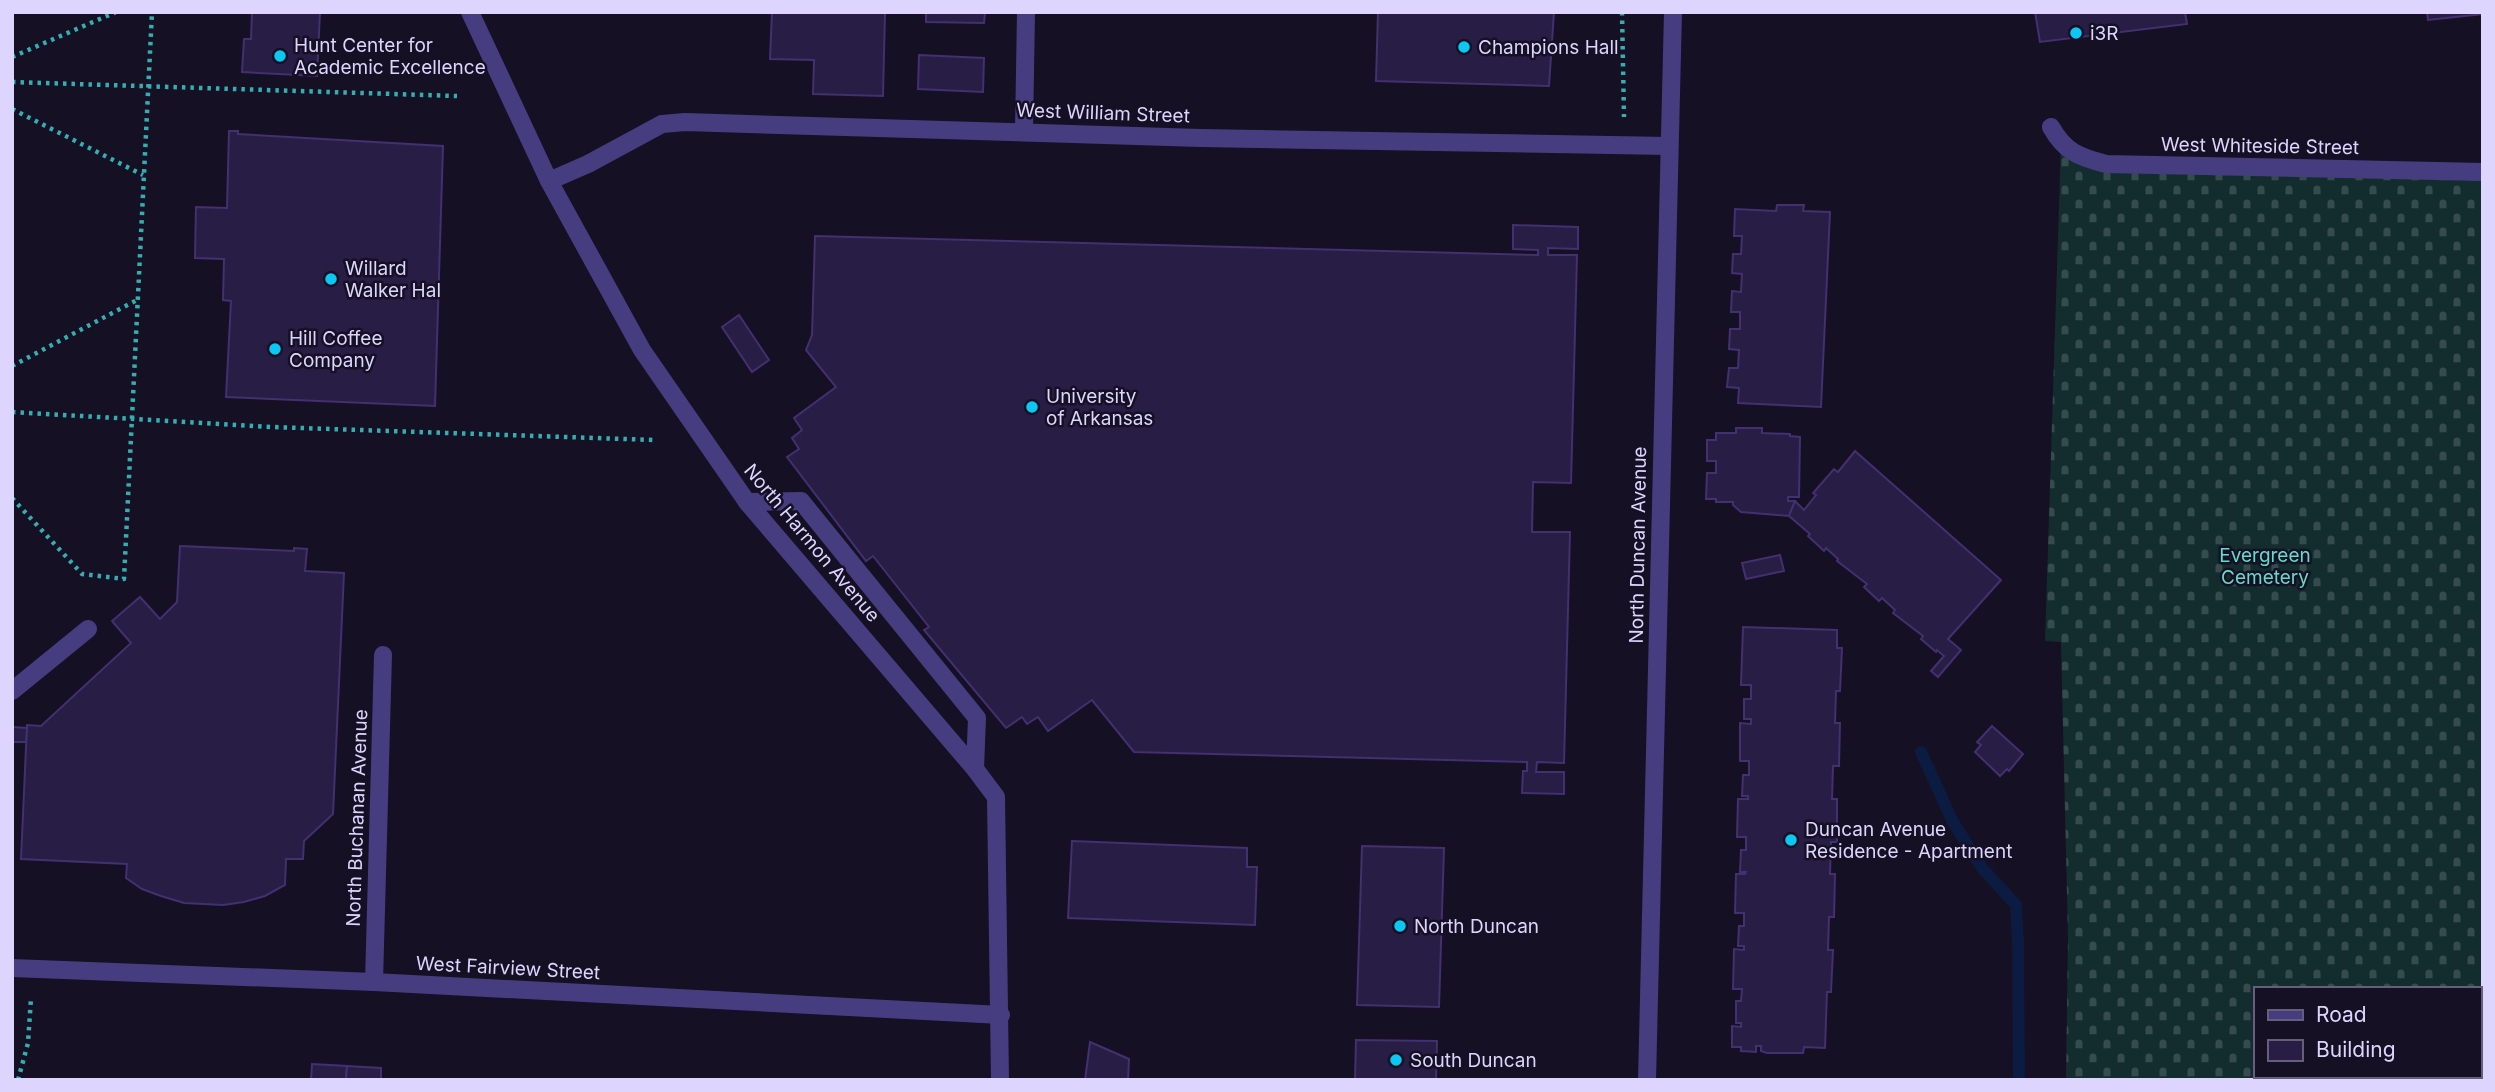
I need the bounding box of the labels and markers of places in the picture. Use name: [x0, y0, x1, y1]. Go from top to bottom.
place label: i3R: [2090, 22, 2119, 45]
marker: i3R: [2068, 25, 2084, 41]
place label: Hunt Center for Academic Excellence: [294, 34, 486, 79]
place label: Champions Hall: [1478, 36, 1619, 59]
marker: Champions Hall: [1456, 39, 1472, 55]
marker: Hunt Center for Academic Excellence: [272, 48, 288, 64]
place label: Willard Walker Hal: [345, 257, 441, 302]
marker: Willard Walker Hal: [323, 271, 339, 287]
place label: Hill Coffee Company: [289, 327, 382, 372]
marker: Hill Coffee Company: [267, 341, 283, 357]
place label: University of Arkansas: [1046, 385, 1153, 430]
marker: University of Arkansas: [1024, 399, 1040, 415]
place label: Duncan Avenue Residence - Apartment: [1805, 818, 2012, 863]
marker: Duncan Avenue Residence - Apartment: [1783, 832, 1799, 848]
place label: North Duncan: [1414, 915, 1539, 938]
marker: North Duncan: [1392, 918, 1408, 934]
place label: South Duncan: [1410, 1049, 1537, 1072]
marker: South Duncan: [1388, 1052, 1404, 1068]

